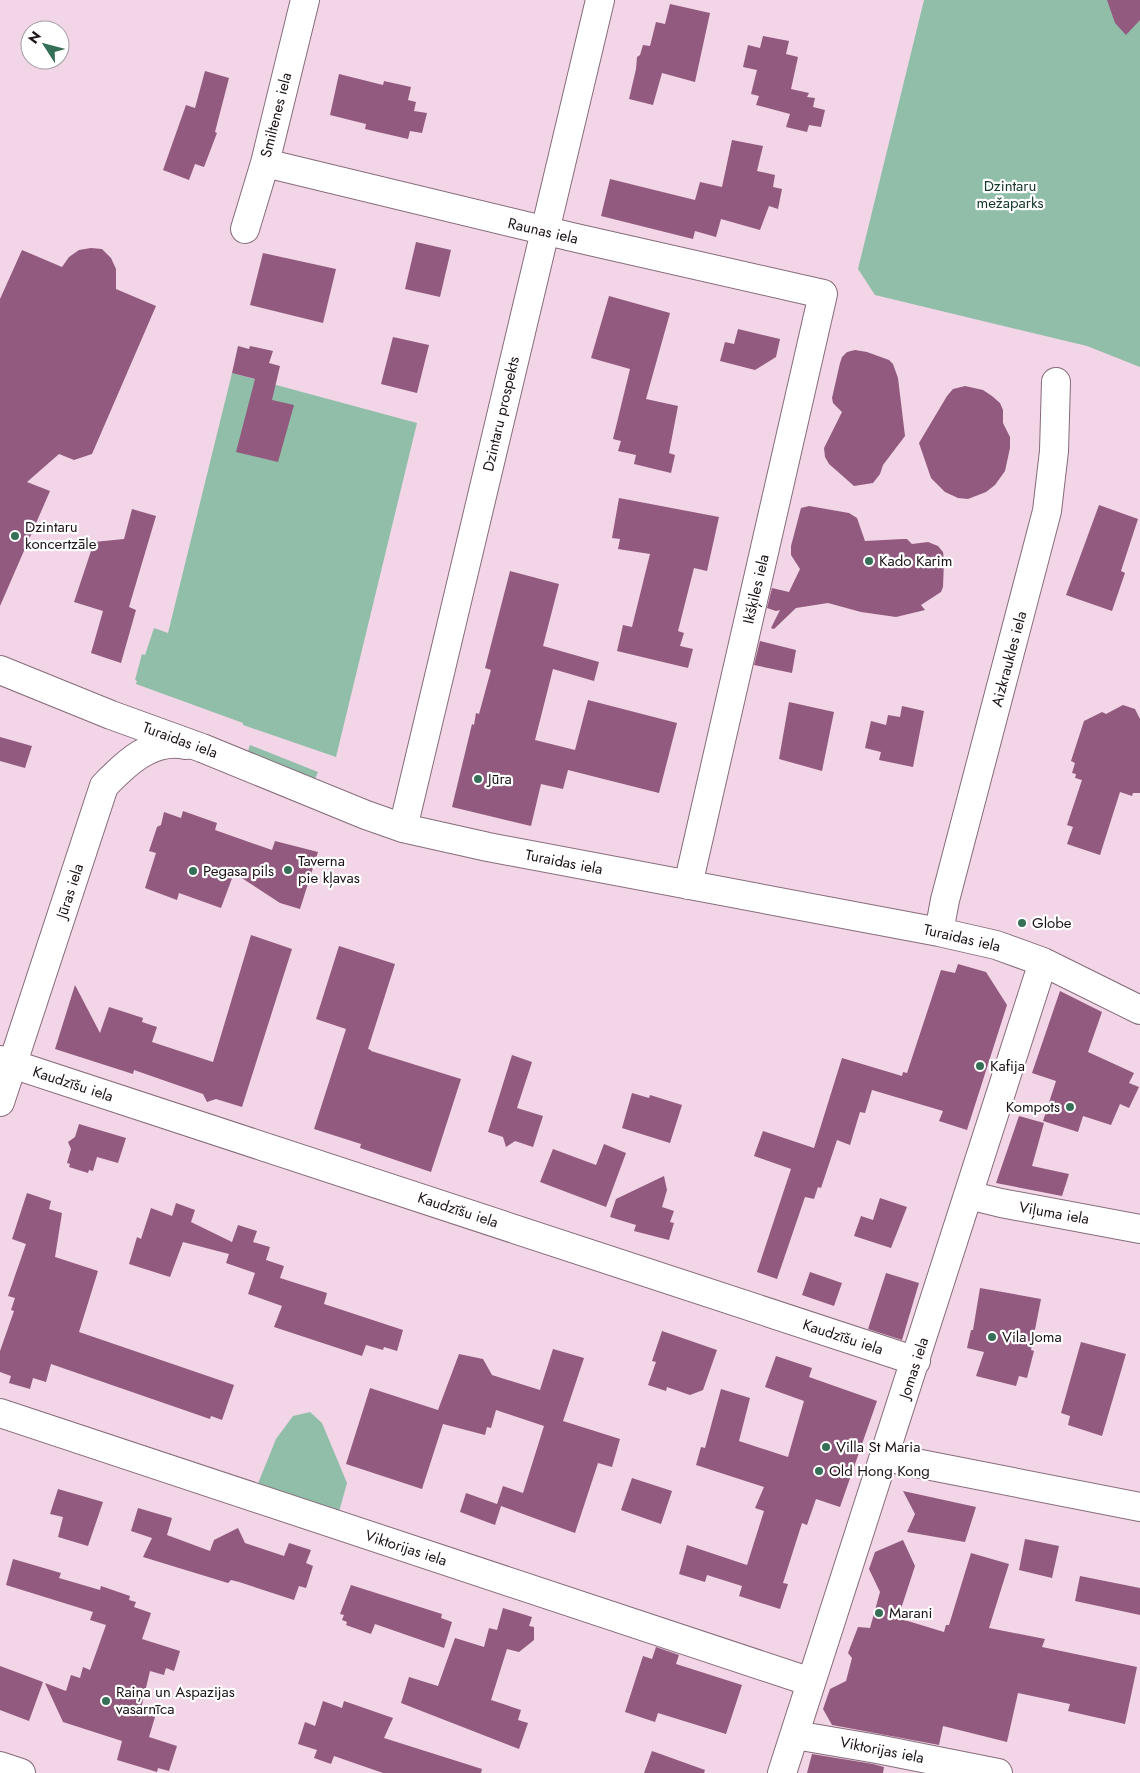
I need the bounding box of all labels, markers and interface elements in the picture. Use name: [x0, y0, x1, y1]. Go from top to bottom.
north arrow: [20, 20, 70, 70]
text: N: [23, 27, 46, 48]
street label: Smiltenes iela: [255, 70, 297, 160]
park label: Dzintaru mežaparks: [976, 175, 1044, 214]
street label: Raunas iela: [506, 212, 580, 250]
street label: Dzintaru prospekts: [477, 354, 525, 474]
place label: Dzintaru koncertzāle: [25, 516, 97, 555]
marker: Dzintaru koncertzāle: [9, 530, 21, 542]
place label: Kado Karim: [879, 550, 952, 572]
street label: Ikšķiles iela: [737, 552, 775, 626]
marker: Kado Karim: [863, 555, 875, 567]
street label: Aizkraukles iela: [986, 609, 1032, 709]
street label: Turaidas iela: [139, 716, 221, 764]
place label: Jūra: [486, 768, 512, 790]
marker: Jūra: [472, 773, 484, 785]
street label: Turaidas iela: [523, 844, 605, 880]
place label: Taverna pie kļavas: [298, 850, 360, 889]
place label: Pegasa pils: [203, 860, 274, 882]
street label: Jūras iela: [50, 861, 89, 923]
marker: Taverna pie kļavas: [282, 864, 294, 876]
marker: Pegasa pils: [187, 865, 199, 877]
place label: Globe: [1032, 912, 1072, 934]
marker: Globe: [1016, 917, 1028, 929]
street label: Turaidas iela: [921, 918, 1003, 958]
place label: Kafija: [990, 1055, 1025, 1077]
marker: Kafija: [974, 1060, 986, 1072]
street label: Kaudzīšu iela: [30, 1061, 116, 1107]
place label: Kompots: [1006, 1096, 1060, 1118]
marker: Kompots: [1064, 1101, 1076, 1113]
street label: Kaudzīšu iela: [415, 1187, 501, 1233]
street label: Viļuma iela: [1017, 1196, 1091, 1230]
street label: Kaudzīšu iela: [800, 1314, 886, 1360]
place label: Vila Joma: [1002, 1326, 1062, 1348]
marker: Vila Joma: [986, 1331, 998, 1343]
street label: Jomas iela: [893, 1334, 934, 1404]
place label: Villa St Maria: [836, 1436, 920, 1458]
marker: Villa St Maria: [820, 1441, 832, 1453]
place label: Old Hong Kong: [829, 1460, 930, 1482]
marker: Old Hong Kong: [813, 1465, 825, 1477]
street label: Viktorijas iela: [362, 1524, 450, 1572]
place label: Marani: [889, 1602, 933, 1624]
marker: Marani: [873, 1607, 885, 1619]
place label: Raiņa un Aspazijas vasarnīca: [116, 1681, 235, 1720]
marker: Raiņa un Aspazijas vasarnīca: [100, 1695, 112, 1707]
street label: Viktorijas iela: [838, 1731, 926, 1769]

